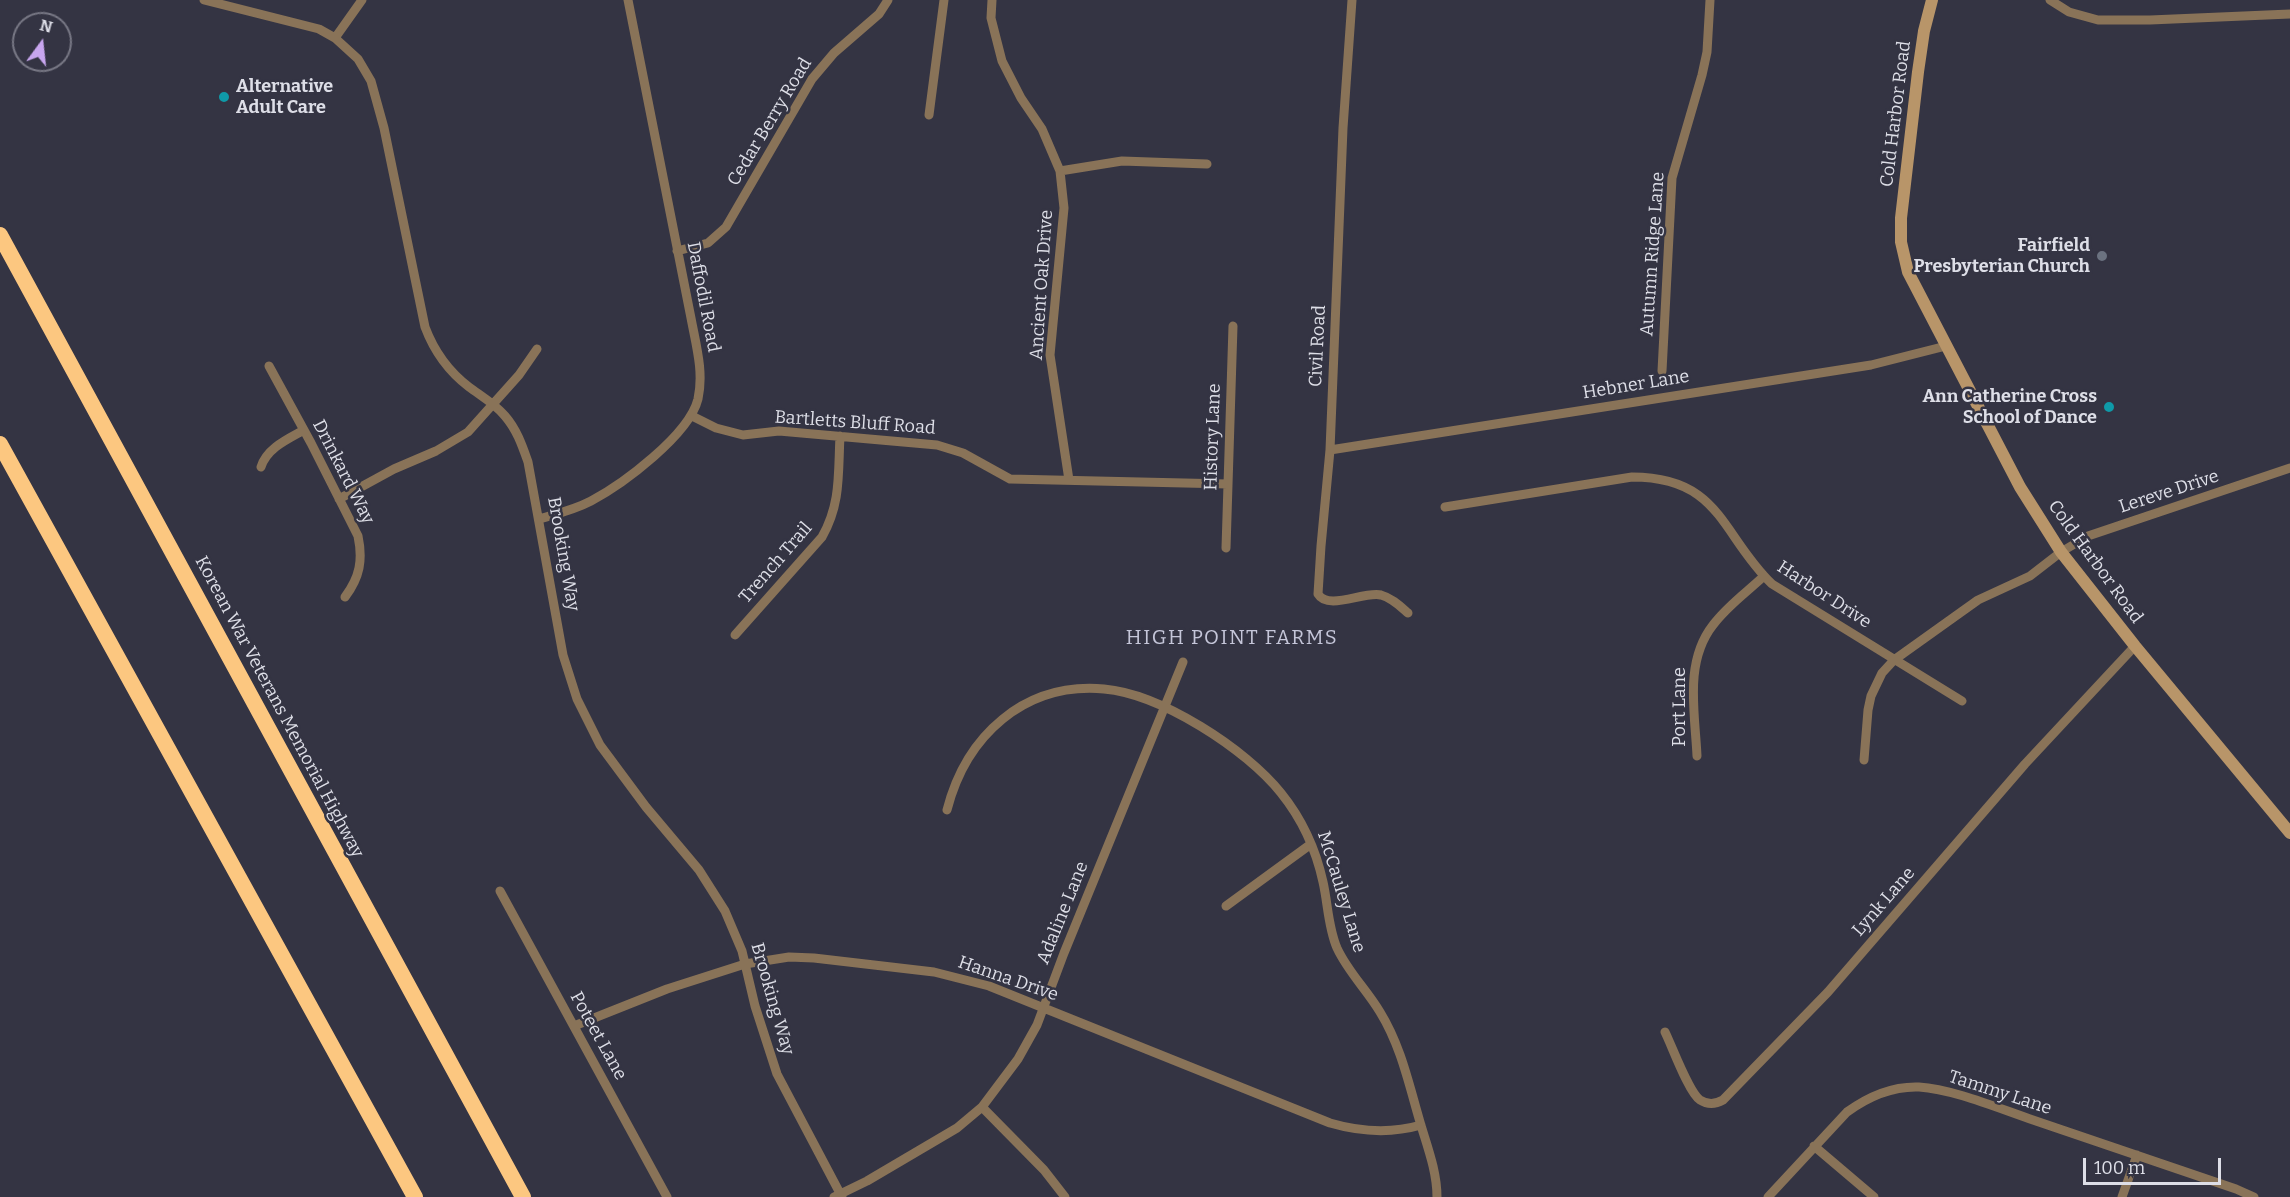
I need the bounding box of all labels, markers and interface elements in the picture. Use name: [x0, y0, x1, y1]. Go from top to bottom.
north arrow: [12, 12, 72, 72]
text: N: [38, 15, 55, 37]
street label: Cold Harbor Road: [1876, 40, 1916, 188]
street label: Cedar Berry Road: [723, 54, 817, 190]
place label: Alternative Adult Care: [236, 76, 333, 118]
marker: Alternative Adult Care: [217, 90, 231, 104]
street label: Autumn Ridge Lane: [1636, 171, 1670, 337]
street label: Ancient Oak Drive: [1026, 209, 1058, 361]
place label: Fairfield Presbyterian Church: [1913, 235, 2090, 278]
street label: Daffodil Road: [682, 240, 724, 354]
marker: Fairfield Presbyterian Church: [2095, 249, 2109, 263]
street label: Civil Road: [1305, 305, 1331, 387]
street label: Hebner Lane: [1581, 366, 1691, 404]
street label: History Lane: [1200, 383, 1226, 491]
place label: Ann Catherine Cross School of Dance: [1922, 386, 2097, 428]
marker: Ann Catherine Cross School of Dance: [2102, 400, 2116, 414]
street label: Bartletts Bluff Road: [774, 407, 936, 439]
street label: Drinkard Way: [307, 416, 379, 528]
street label: Lereve Drive: [2116, 466, 2222, 518]
street label: Brooking Way: [542, 495, 584, 613]
street label: Cold Harbor Road: [2043, 496, 2147, 628]
street label: Trench Trail: [735, 518, 817, 608]
street label: Korean War Veterans Memorial Highway: [190, 552, 368, 862]
street label: Harbor Drive: [1773, 556, 1875, 634]
district label: HIGH POINT FARMS: [1126, 626, 1338, 650]
street label: Port Lane: [1669, 667, 1691, 747]
street label: McCauley Lane: [1312, 829, 1370, 955]
street label: Adaline Lane: [1033, 858, 1093, 968]
street label: Lynk Lane: [1848, 863, 1920, 941]
street label: Brooking Way: [746, 940, 798, 1058]
street label: Hanna Drive: [955, 952, 1061, 1006]
street label: Poteet Lane: [565, 988, 631, 1084]
street label: Tammy Lane: [1946, 1066, 2054, 1120]
scale bar: [2086, 1146, 2224, 1184]
text: 100 m: [2094, 1157, 2145, 1179]

